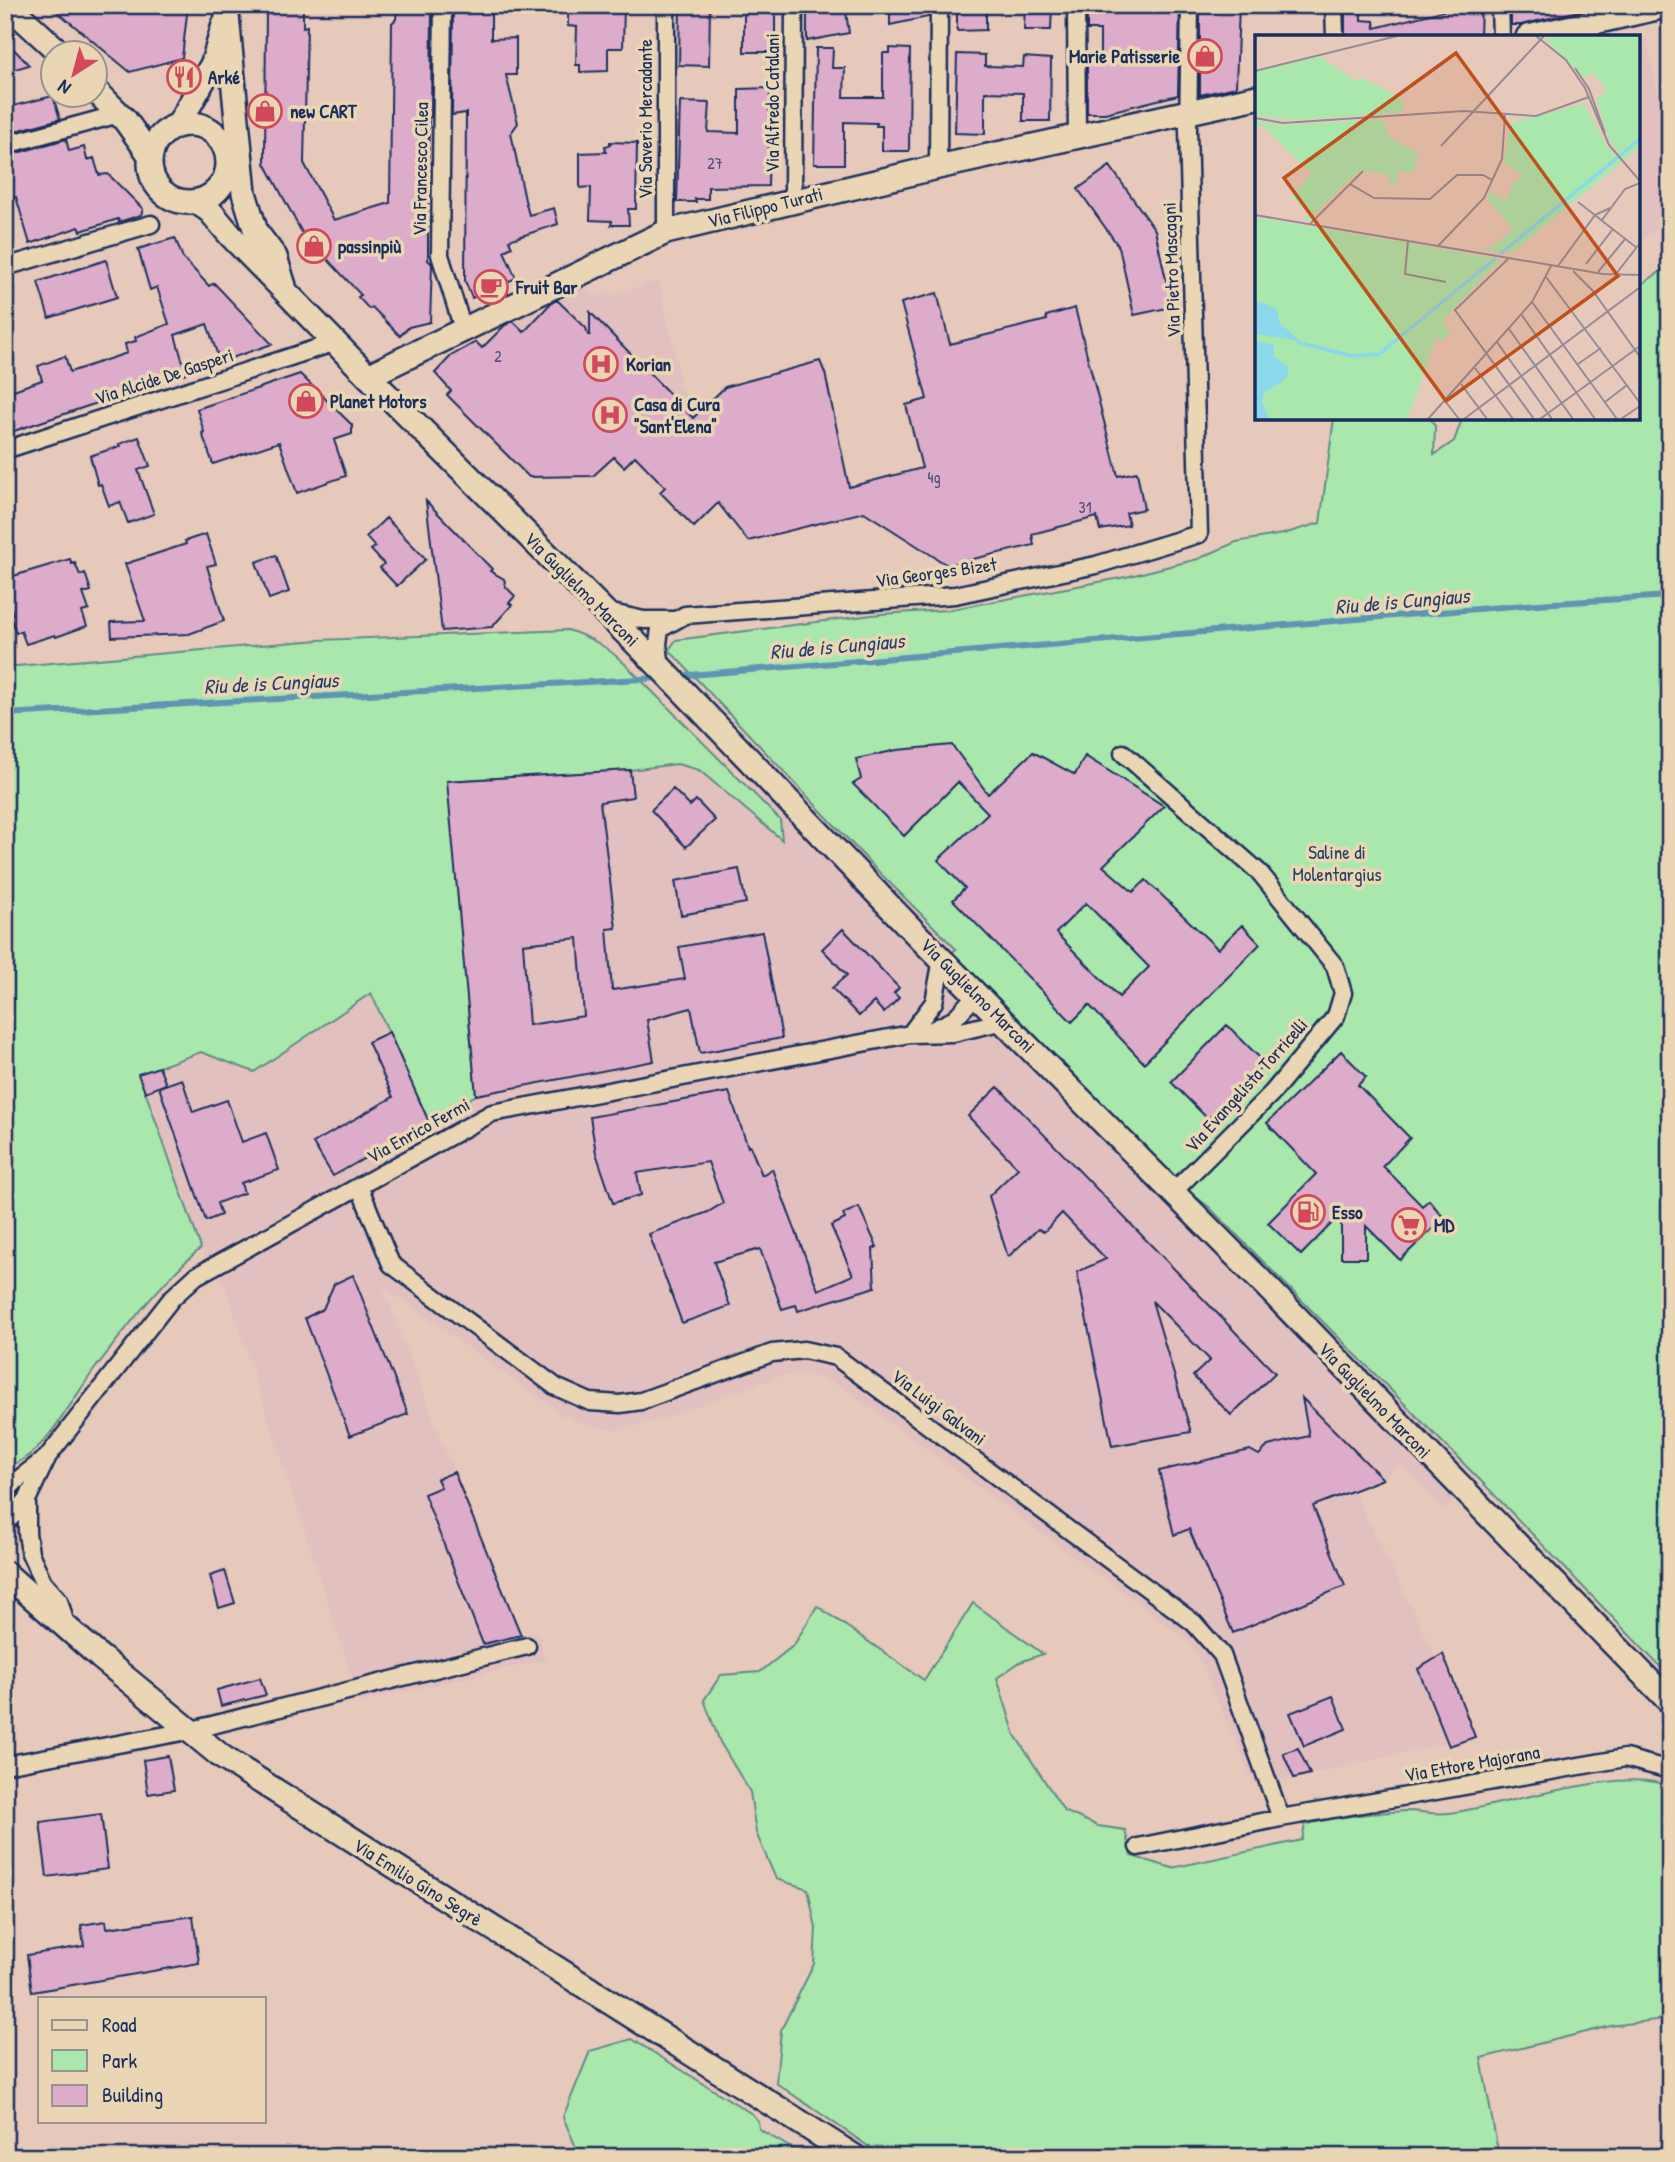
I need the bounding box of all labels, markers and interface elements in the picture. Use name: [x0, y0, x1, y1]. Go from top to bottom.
street label: Via Alfredo Catalani: [759, 33, 785, 173]
inset map: [1255, 35, 1640, 420]
shop icon: Marie Patisserie: [1186, 37, 1224, 75]
north arrow: [38, 38, 108, 108]
street label: Via Saverio Mercadante: [632, 38, 658, 199]
place label: Marie Patisserie: [1069, 43, 1180, 69]
restaurant icon: Arké: [165, 58, 203, 96]
place label: Arké: [208, 64, 240, 90]
text: N: [52, 74, 76, 101]
shop icon: new CART: [246, 92, 284, 130]
place label: new CART: [290, 98, 358, 124]
street label: Via Francesco Cilea: [406, 101, 434, 236]
house number: 27: [707, 152, 723, 174]
street label: Via Filippo Turati: [705, 180, 825, 234]
street label: Via Pietro Mascagni: [1156, 202, 1186, 338]
shop icon: passinpiù: [295, 227, 333, 265]
place label: passinpiù: [338, 233, 401, 260]
cafe icon: Fruit Bar: [472, 268, 510, 306]
place label: Fruit Bar: [515, 274, 578, 300]
street label: Via Alcide De Gasperi: [91, 341, 237, 411]
house number: 2: [494, 345, 502, 367]
hospital icon: Korian: [582, 345, 620, 383]
place label: Korian: [626, 351, 672, 377]
shop icon: Planet Motors: [287, 382, 325, 420]
place label: Planet Motors: [330, 388, 427, 414]
place label: Casa di Cura "Sant'Elena": [634, 391, 720, 439]
hospital icon: Casa di Cura "Sant'Elena": [591, 396, 629, 434]
house number: 4g: [927, 466, 941, 488]
house number: 31: [1079, 496, 1092, 518]
street label: Via Guglielmo Marconi: [519, 526, 645, 652]
street label: Via Georges Bizet: [874, 551, 999, 593]
water label: Riu de is Cungiaus: [1334, 581, 1472, 621]
water label: Riu de is Cungiaus: [769, 626, 907, 666]
water label: Riu de is Cungiaus: [203, 665, 341, 701]
park label: Saline di Molentargius: [1292, 839, 1382, 887]
street label: Via Guglielmo Marconi: [915, 932, 1041, 1058]
street label: Via Evangelista Torricelli: [1179, 1012, 1313, 1158]
street label: Via Enrico Fermi: [362, 1091, 474, 1169]
fuel station icon: Esso: [1289, 1193, 1327, 1231]
place label: Esso: [1332, 1199, 1363, 1225]
supermarket icon: MD: [1390, 1206, 1428, 1244]
place label: MD: [1434, 1212, 1455, 1238]
street label: Via Guglielmo Marconi: [1313, 1336, 1437, 1464]
street label: Via Luigi Galvani: [886, 1363, 992, 1451]
street label: Via Ettore Majorana: [1402, 1738, 1542, 1788]
street label: Via Emilio Gino Segrè: [349, 1832, 488, 1932]
legend: [38, 1997, 266, 2124]
text: Road: [102, 2010, 136, 2039]
text: Park: [102, 2046, 137, 2075]
text: Building: [102, 2080, 163, 2109]

